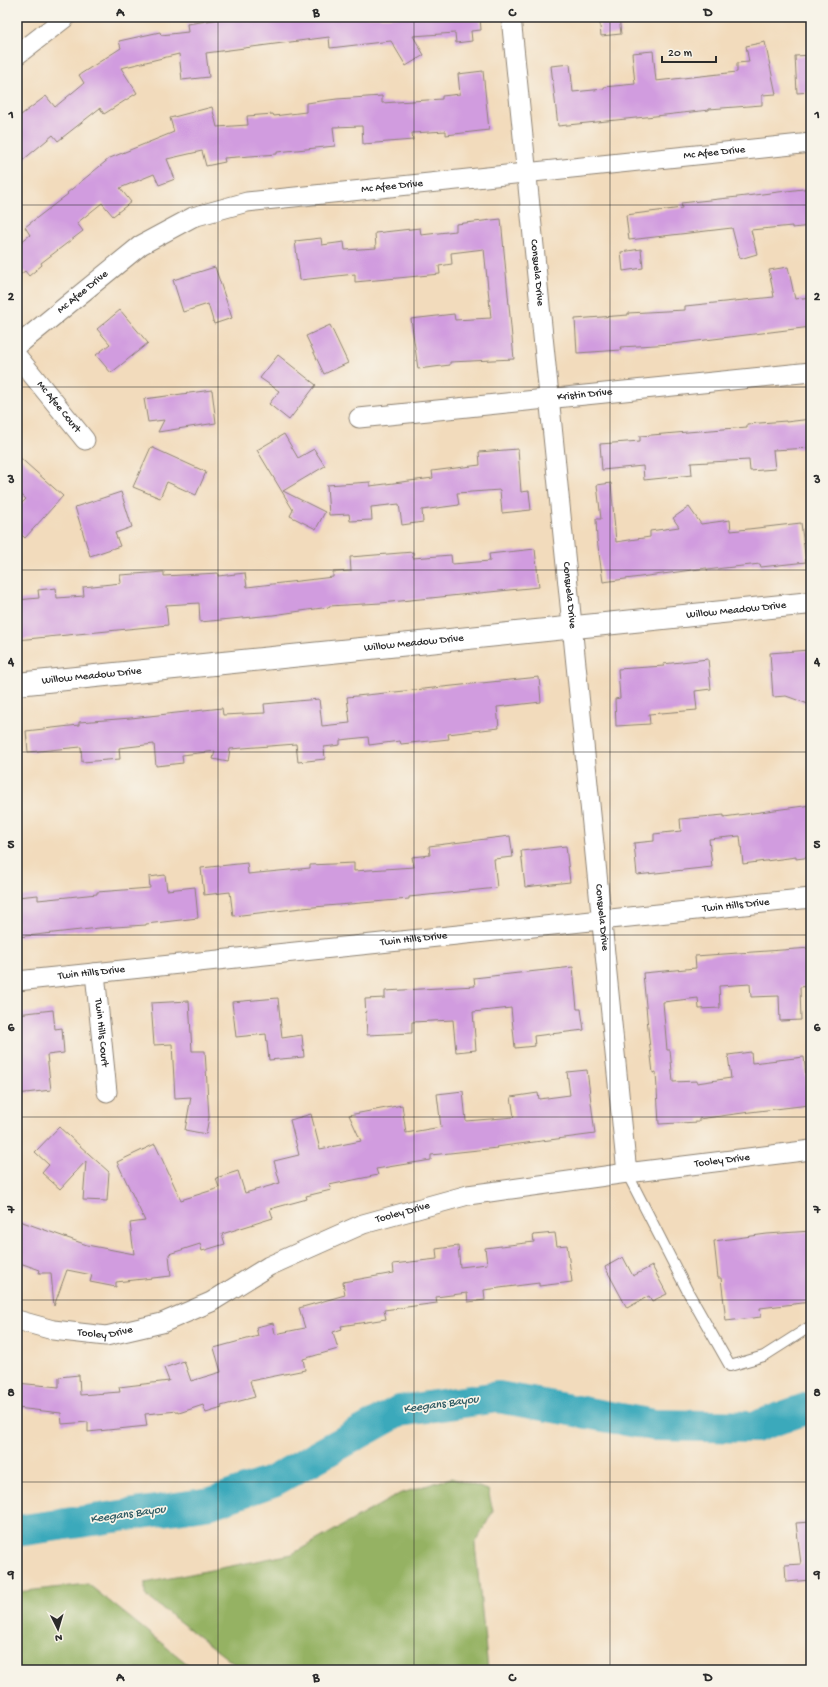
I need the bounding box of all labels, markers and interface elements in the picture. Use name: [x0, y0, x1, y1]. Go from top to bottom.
text: A: [115, 6, 125, 21]
text: B: [312, 6, 321, 21]
text: C: [507, 6, 517, 21]
text: D: [703, 6, 713, 21]
scale bar: [662, 38, 716, 64]
text: 20 m: [668, 47, 693, 61]
text: 1: [7, 108, 14, 123]
text: 1: [813, 108, 820, 123]
street label: Mc Afee Drive: [683, 144, 746, 162]
street label: Mc Afee Drive: [361, 178, 424, 196]
street label: Consuela Drive: [527, 239, 546, 307]
street label: Mc Afee Drive: [55, 268, 111, 317]
text: 2: [8, 290, 15, 305]
text: 2: [814, 290, 821, 305]
street label: Mc Afee Court: [34, 379, 84, 437]
street label: Kristin Drive: [557, 386, 613, 404]
text: 3: [7, 473, 15, 488]
text: 3: [813, 473, 821, 488]
street label: Consuela Drive: [560, 561, 578, 629]
street label: Willow Meadow Drive: [686, 600, 787, 622]
street label: Willow Meadow Drive: [363, 632, 465, 655]
text: 4: [7, 655, 15, 670]
text: 4: [813, 655, 821, 670]
street label: Willow Meadow Drive: [41, 665, 142, 687]
text: 5: [8, 838, 15, 853]
text: 5: [814, 838, 821, 853]
street label: Consuela Drive: [592, 884, 611, 952]
street label: Twin Hills Drive: [701, 896, 770, 915]
street label: Twin Hills Drive: [379, 930, 448, 949]
street label: Twin Hills Drive: [57, 964, 126, 983]
street label: Twin Hills Court: [92, 997, 111, 1069]
text: 6: [8, 1021, 15, 1036]
text: 6: [814, 1021, 821, 1036]
street label: Tooley Drive: [693, 1152, 751, 1171]
street label: Tooley Drive: [373, 1200, 432, 1226]
text: 7: [7, 1203, 16, 1218]
text: 7: [813, 1203, 822, 1218]
street label: Tooley Drive: [76, 1324, 134, 1342]
text: 8: [7, 1386, 15, 1401]
text: 8: [813, 1386, 821, 1401]
water label: Keegans Bayou: [402, 1393, 481, 1417]
water label: Keegans Bayou: [89, 1503, 168, 1527]
text: 9: [7, 1568, 15, 1583]
text: 9: [813, 1568, 821, 1583]
north arrow: [38, 1609, 78, 1649]
text: N: [55, 1631, 63, 1643]
text: A: [115, 1671, 125, 1686]
text: B: [312, 1671, 321, 1686]
text: C: [507, 1671, 517, 1686]
text: D: [703, 1671, 713, 1686]

